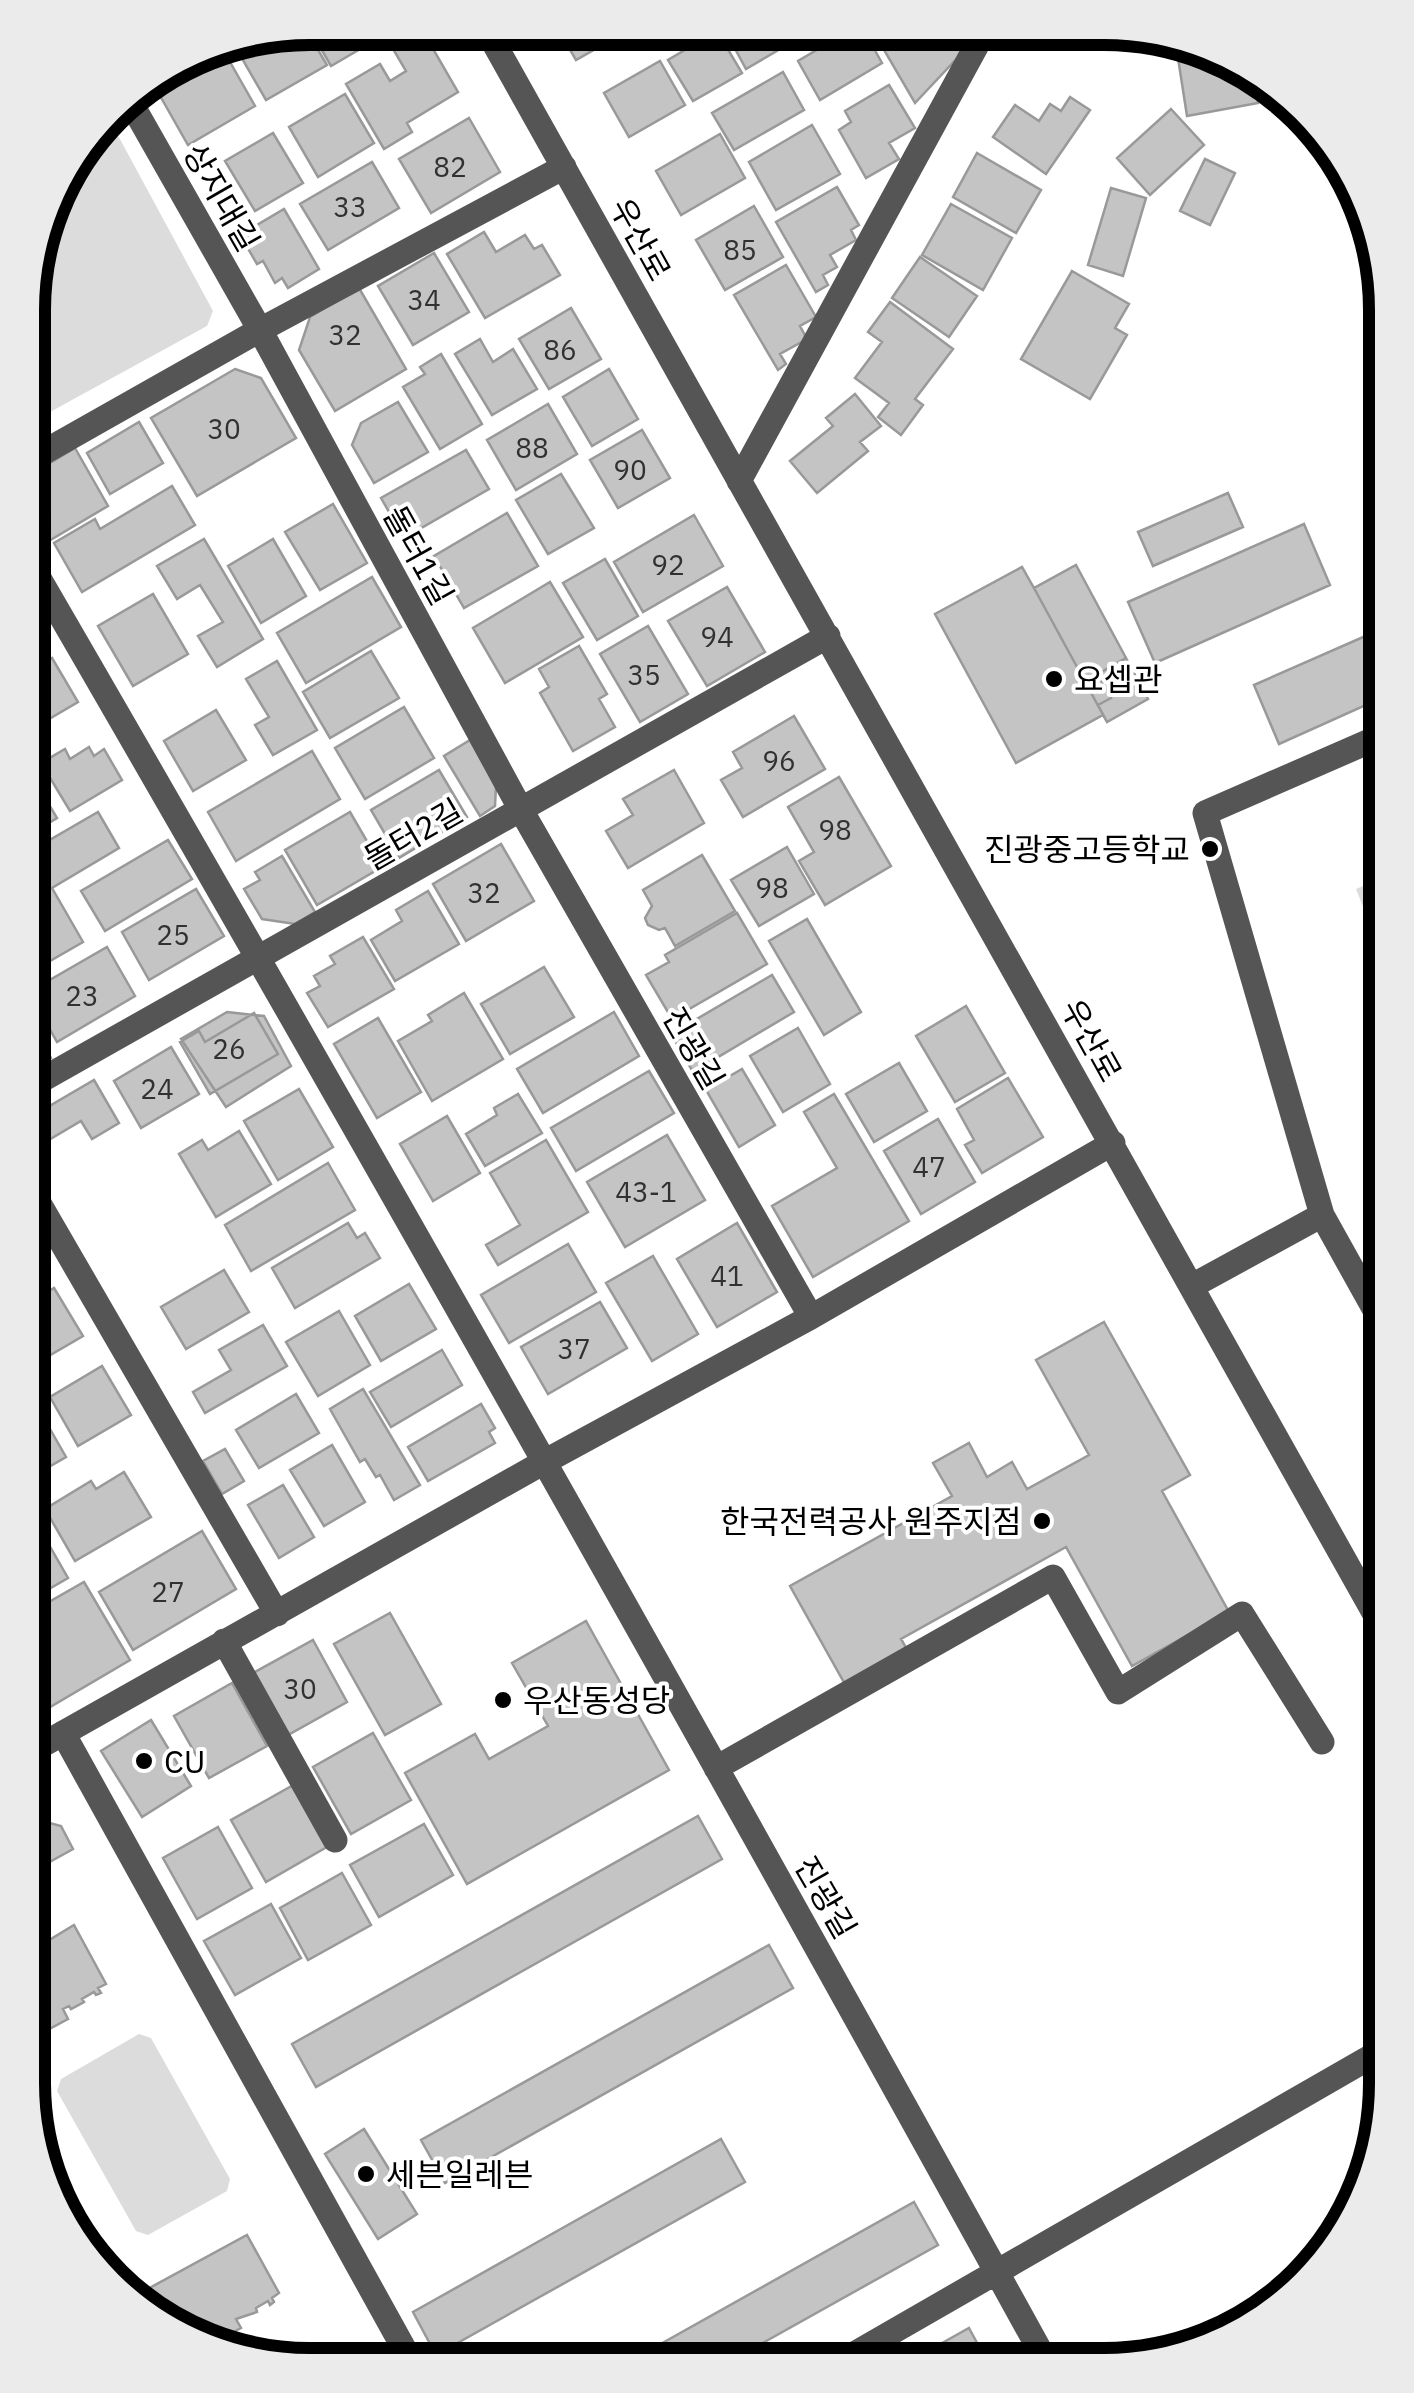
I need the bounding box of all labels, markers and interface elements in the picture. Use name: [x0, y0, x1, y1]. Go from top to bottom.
street label: 상지대길: [174, 136, 270, 258]
house number: 82: [433, 148, 467, 185]
house number: 33: [333, 188, 367, 225]
street label: 우산로: [601, 190, 681, 288]
house number: 85: [723, 231, 757, 268]
house number: 34: [407, 281, 441, 318]
house number: 32: [328, 316, 362, 353]
house number: 86: [543, 331, 577, 368]
house number: 30: [207, 410, 241, 447]
house number: 88: [515, 429, 549, 466]
house number: 90: [613, 451, 647, 488]
street label: 돌터1길: [375, 498, 463, 612]
house number: 92: [651, 546, 685, 583]
house number: 94: [700, 618, 734, 655]
house number: 35: [627, 656, 661, 693]
place label: 요셉관: [1074, 658, 1162, 700]
marker: 요셉관: [1043, 668, 1065, 690]
house number: 96: [762, 742, 796, 779]
street label: 돌터2길: [356, 789, 470, 879]
house number: 98: [818, 811, 852, 848]
place label: 진광중고등학교: [984, 828, 1190, 870]
marker: 진광중고등학교: [1199, 838, 1221, 860]
house number: 98: [755, 869, 789, 906]
house number: 32: [467, 874, 501, 911]
house number: 25: [156, 916, 190, 953]
house number: 23: [65, 977, 99, 1014]
street label: 우산로: [1052, 991, 1132, 1089]
street label: 진광길: [654, 999, 734, 1097]
house number: 26: [212, 1030, 246, 1067]
house number: 24: [140, 1070, 174, 1107]
house number: 47: [912, 1148, 946, 1185]
house number: 43-1: [615, 1173, 677, 1210]
house number: 41: [710, 1257, 744, 1294]
house number: 37: [557, 1330, 591, 1367]
place label: 한국전력공사 원주지점: [720, 1500, 1022, 1542]
marker: 한국전력공사 원주지점: [1031, 1510, 1053, 1532]
house number: 27: [151, 1573, 185, 1610]
house number: 30: [283, 1670, 317, 1707]
place label: 우산동성당: [523, 1679, 670, 1721]
marker: 우산동성당: [492, 1689, 514, 1711]
place label: CU: [164, 1740, 206, 1782]
marker: CU: [133, 1750, 155, 1772]
street label: 진광길: [786, 1848, 866, 1946]
place label: 세븐일레븐: [386, 2153, 533, 2195]
marker: 세븐일레븐: [355, 2163, 377, 2185]

